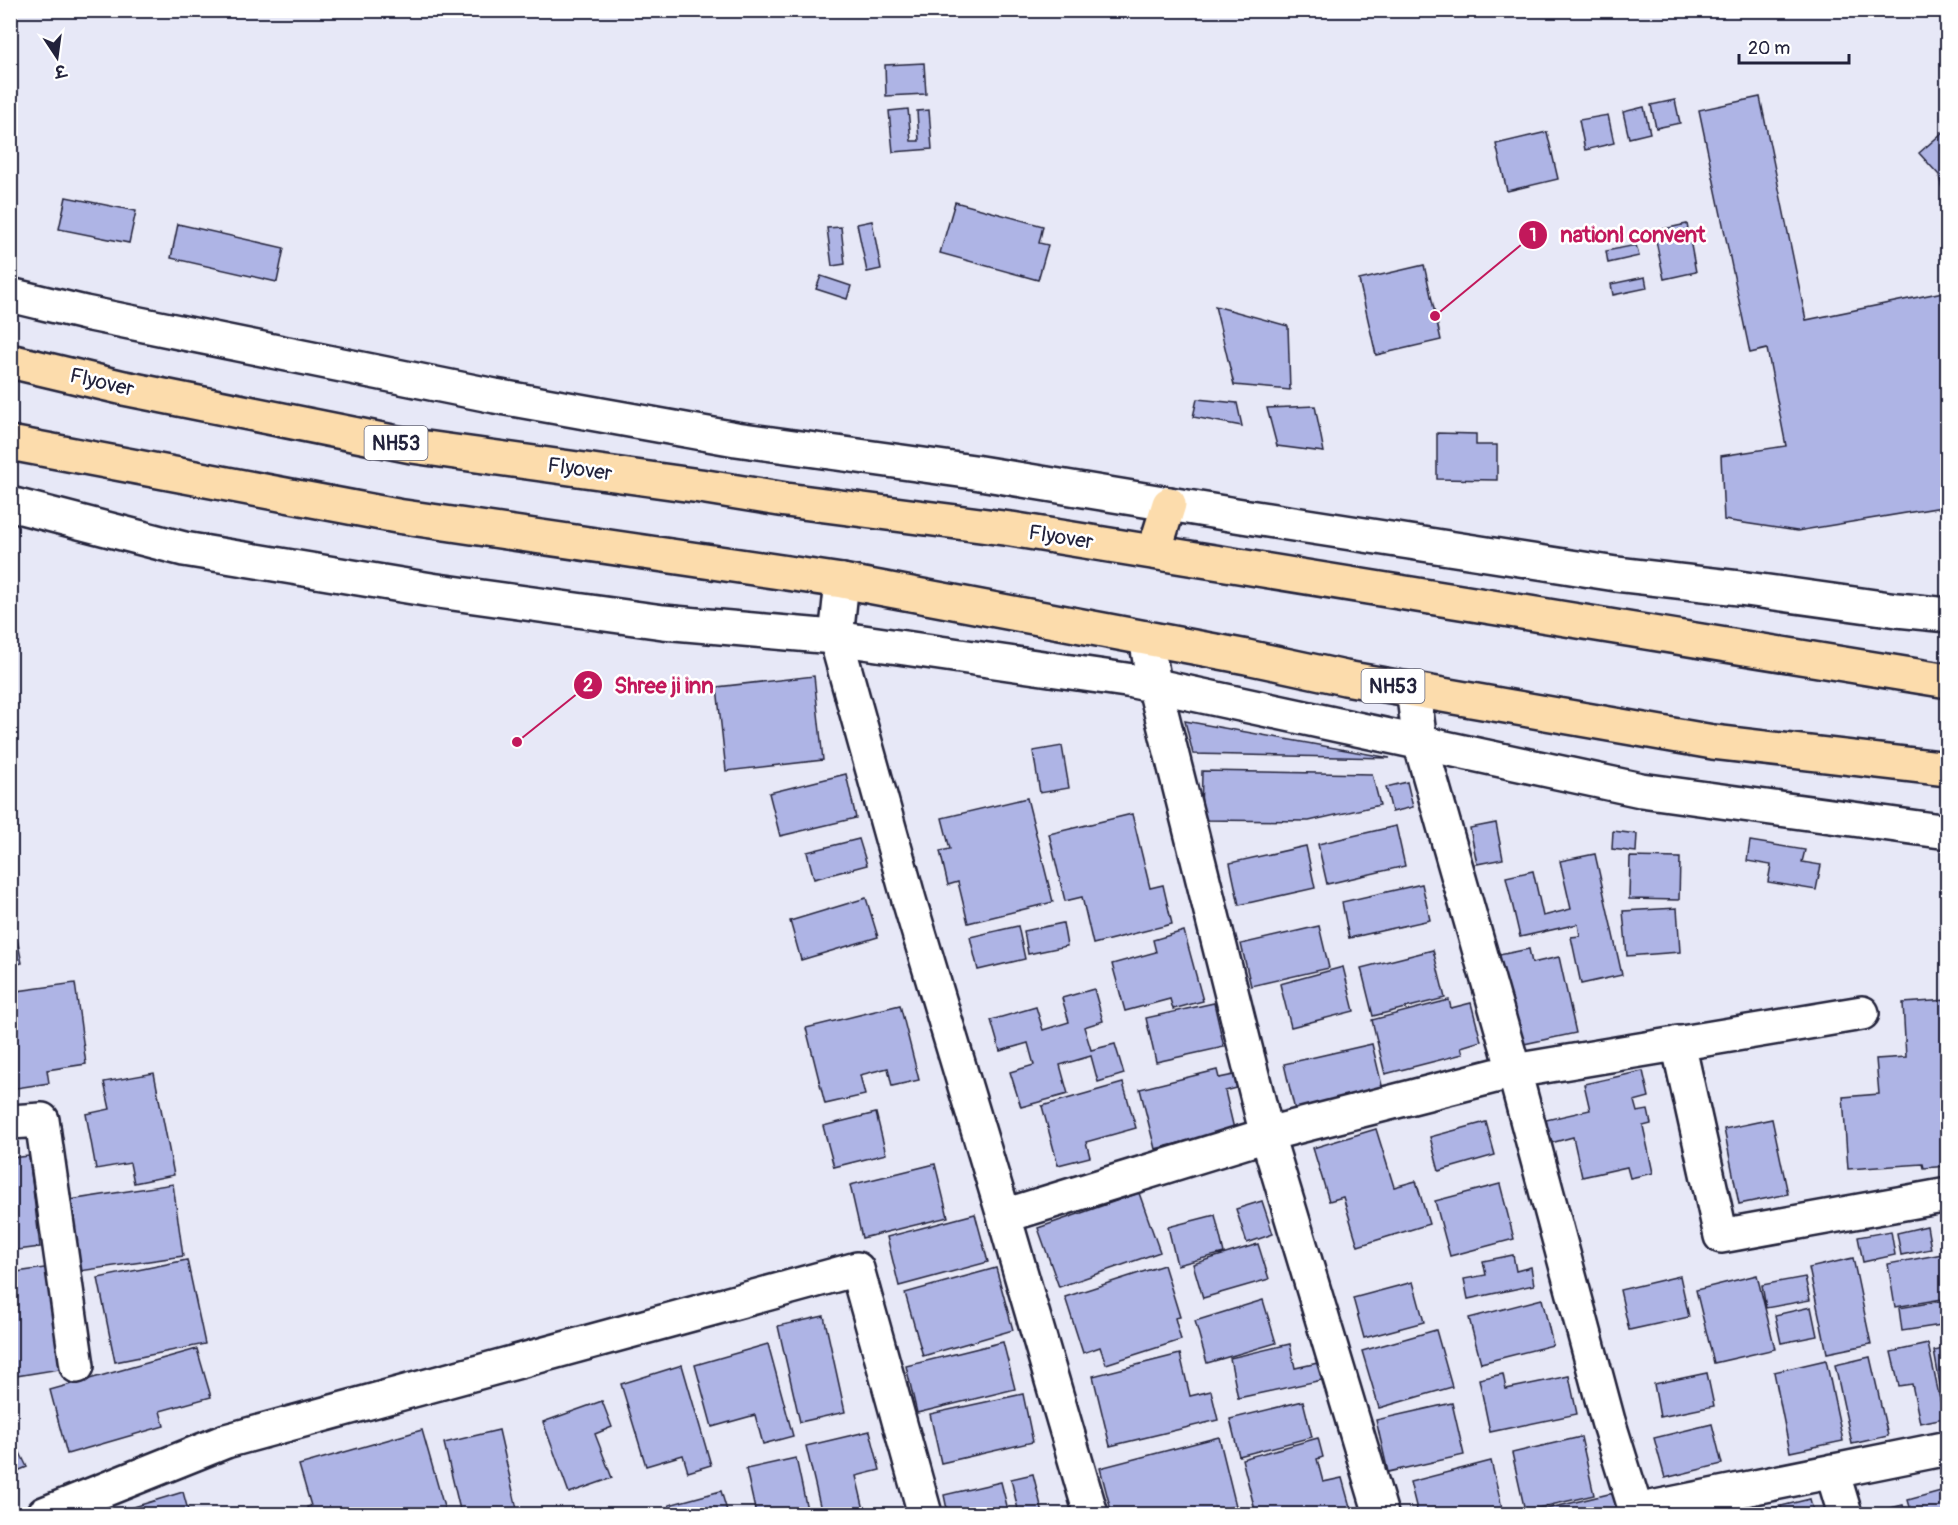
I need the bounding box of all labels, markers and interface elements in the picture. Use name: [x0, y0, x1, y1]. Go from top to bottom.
north arrow: [27, 27, 87, 87]
scale bar: [1739, 27, 1848, 65]
text: 20 m: [1748, 37, 1790, 60]
text: उ: [51, 59, 70, 82]
callout: nationl convent: [1518, 215, 1718, 255]
text: nationl convent: [1560, 221, 1707, 249]
text: 1: [1529, 224, 1537, 247]
street label: Flyover: [67, 362, 137, 403]
road number: NH53: [364, 426, 428, 460]
street label: Flyover: [546, 452, 615, 487]
street label: Flyover: [1027, 519, 1096, 556]
callout: Shree ji inn: [573, 665, 726, 705]
road number: NH53: [1362, 669, 1424, 703]
text: Shree ji inn: [614, 672, 714, 700]
text: 2: [583, 674, 593, 697]

